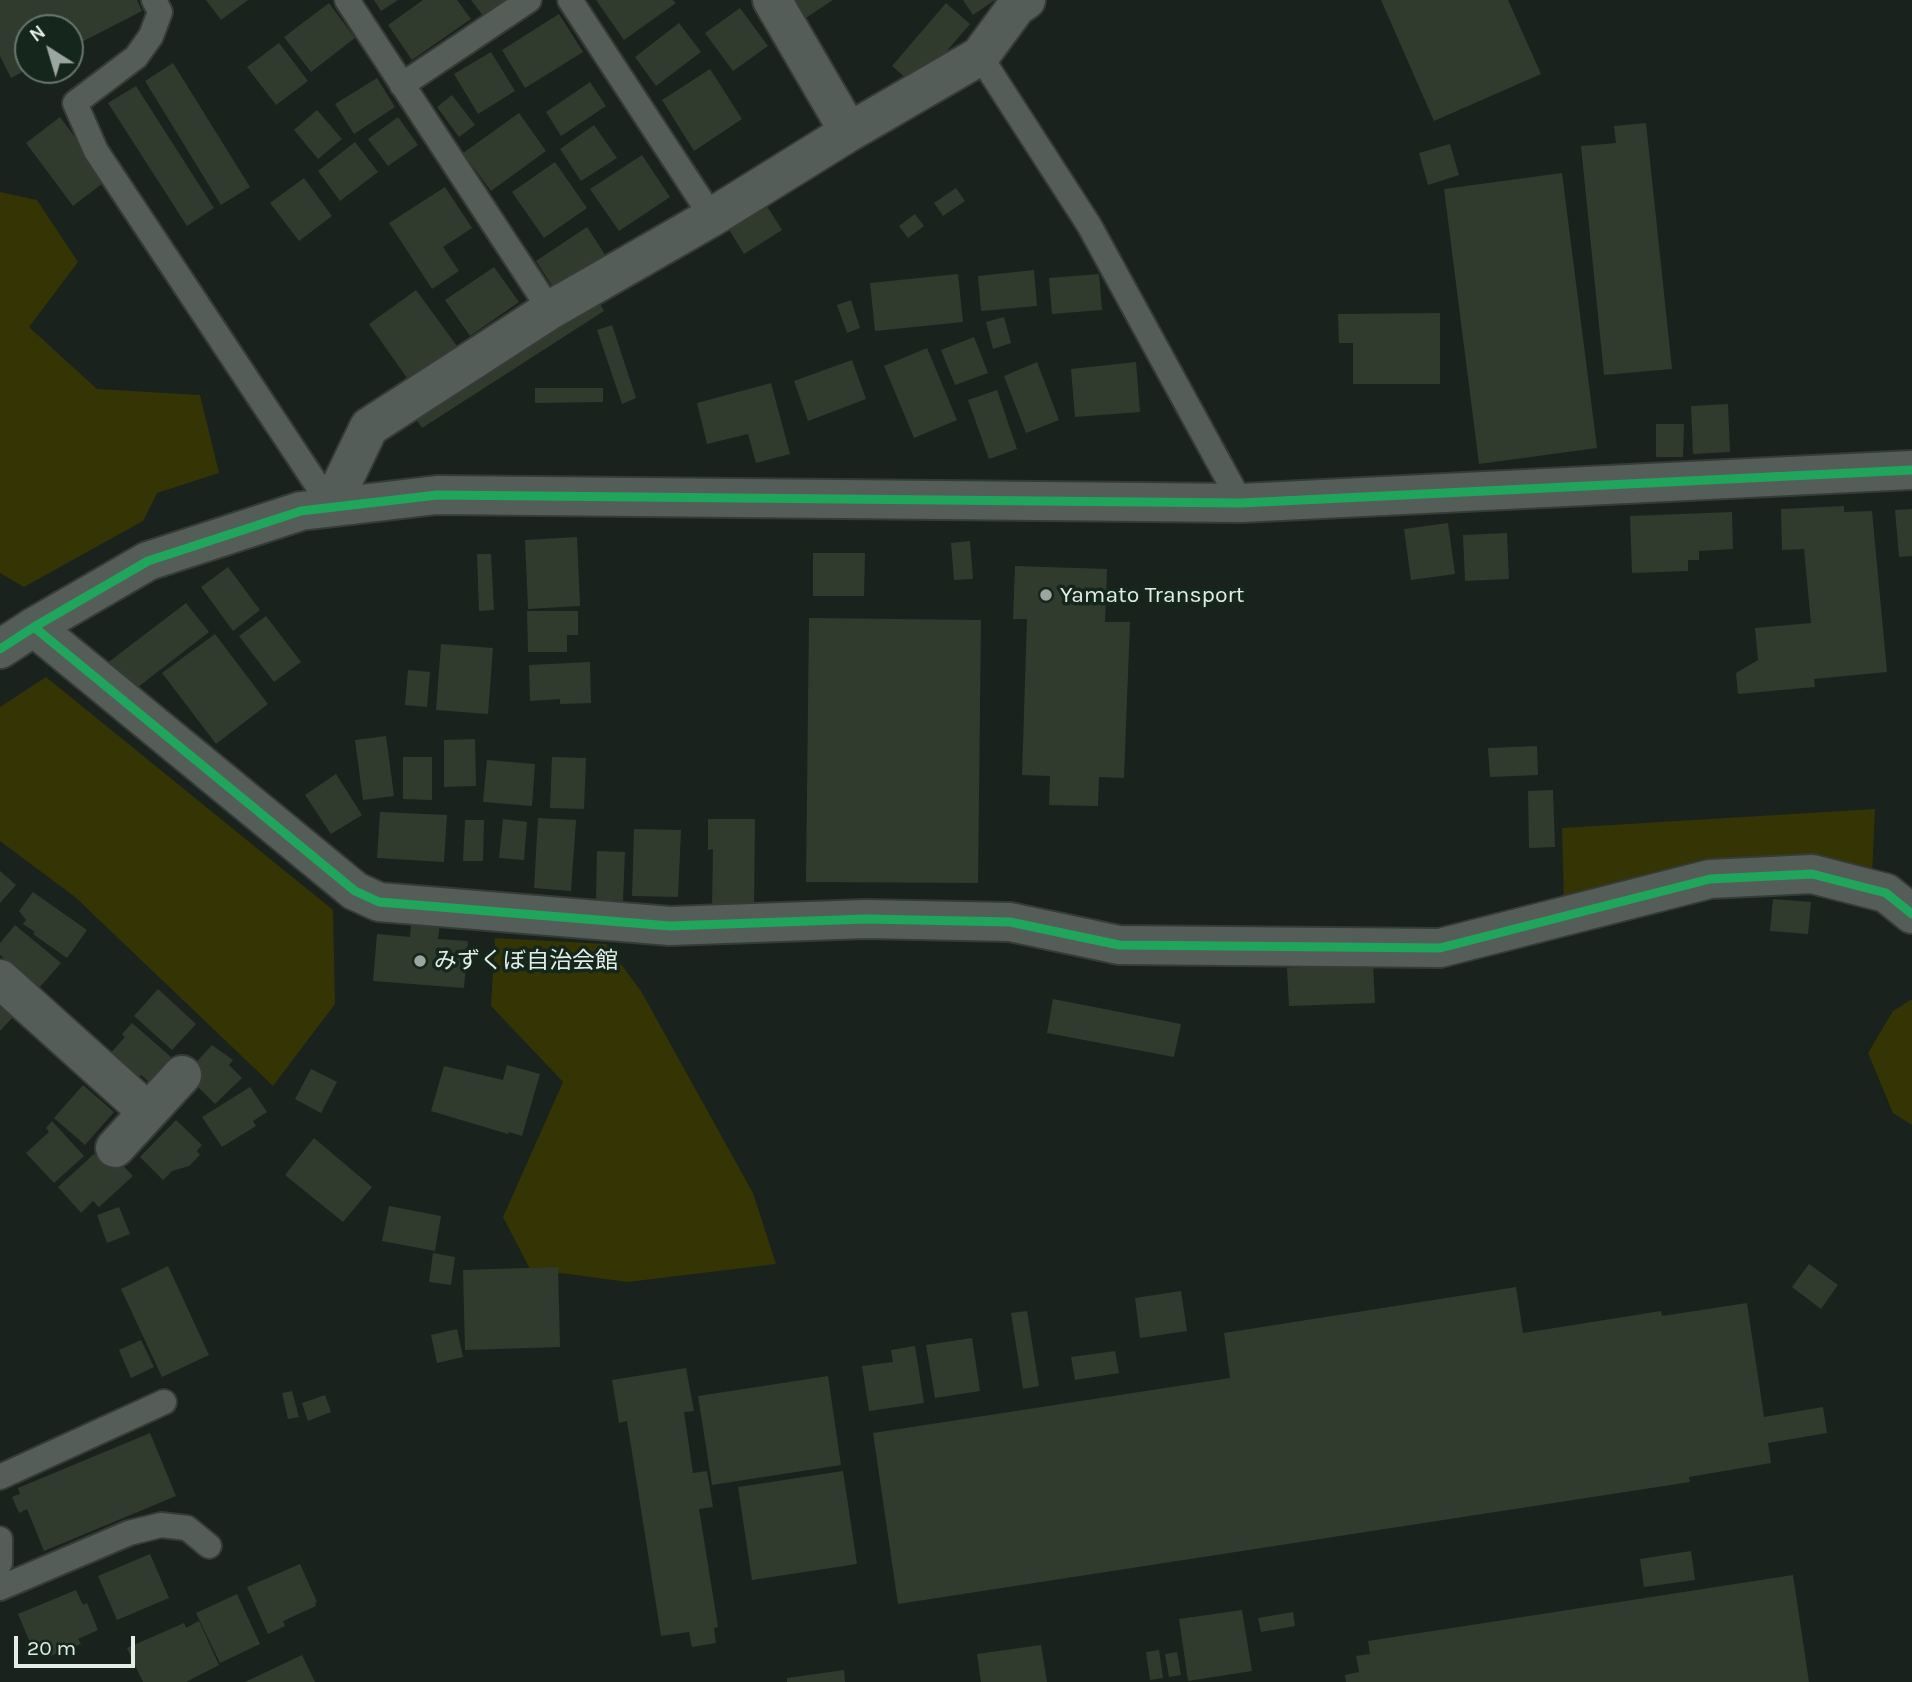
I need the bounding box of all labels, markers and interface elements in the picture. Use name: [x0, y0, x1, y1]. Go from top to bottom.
north arrow: [14, 14, 84, 84]
text: N: [26, 21, 50, 47]
place label: Yamato Transport: [1060, 581, 1244, 609]
marker: Yamato Transport: [1038, 587, 1054, 603]
place label: みずくぼ自治会館: [434, 947, 618, 975]
marker: みずくぼ自治会館: [412, 953, 428, 969]
scale bar: [18, 1622, 138, 1666]
text: 20 m: [27, 1636, 76, 1660]

